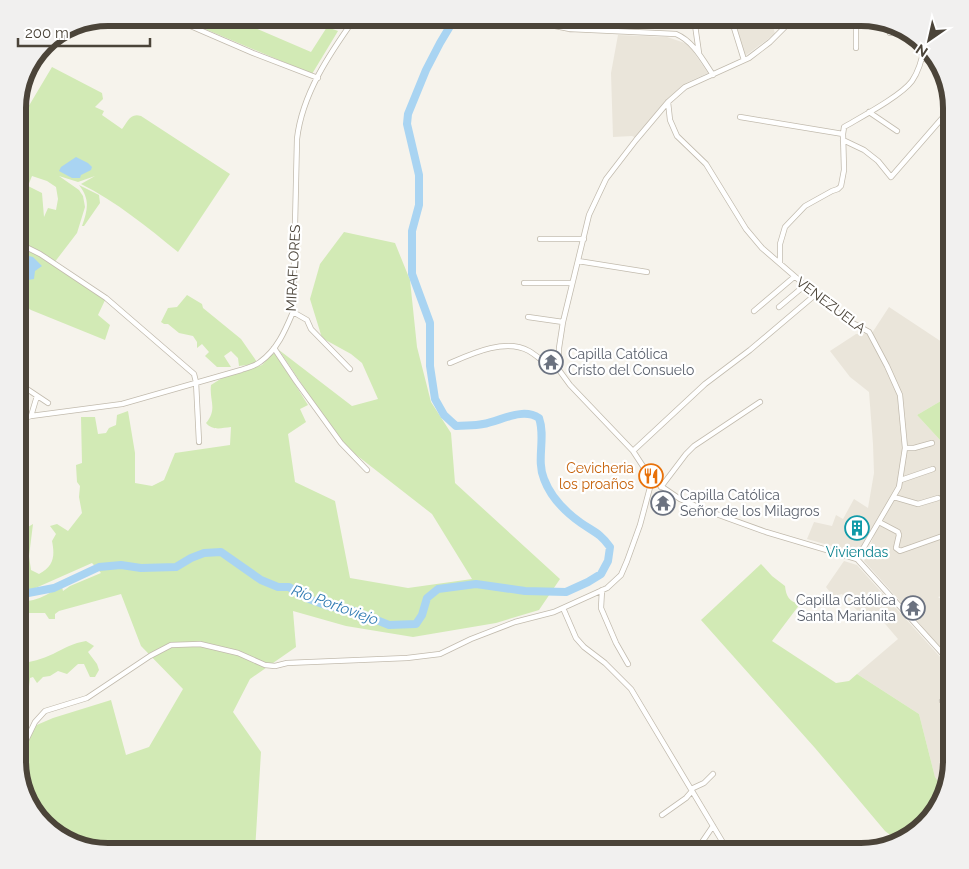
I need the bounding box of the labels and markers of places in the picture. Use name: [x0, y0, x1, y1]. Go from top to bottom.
place label: Capilla Católica Cristo del Consuelo: [568, 346, 694, 378]
temple icon: Capilla Católica Cristo del Consuelo: [538, 349, 564, 375]
place label: Cevicheria los proaños: [559, 460, 634, 492]
restaurant icon: Cevicheria los proaños: [638, 463, 664, 489]
place label: Capilla Católica Señor de los Milagros: [680, 487, 820, 519]
temple icon: Capilla Católica Señor de los Milagros: [650, 490, 676, 516]
building icon: Viviendas: [844, 515, 870, 541]
place label: Viviendas: [826, 544, 889, 560]
place label: Capilla Católica Santa Marianita: [796, 592, 896, 624]
temple icon: Capilla Católica Santa Marianita: [900, 595, 926, 621]

